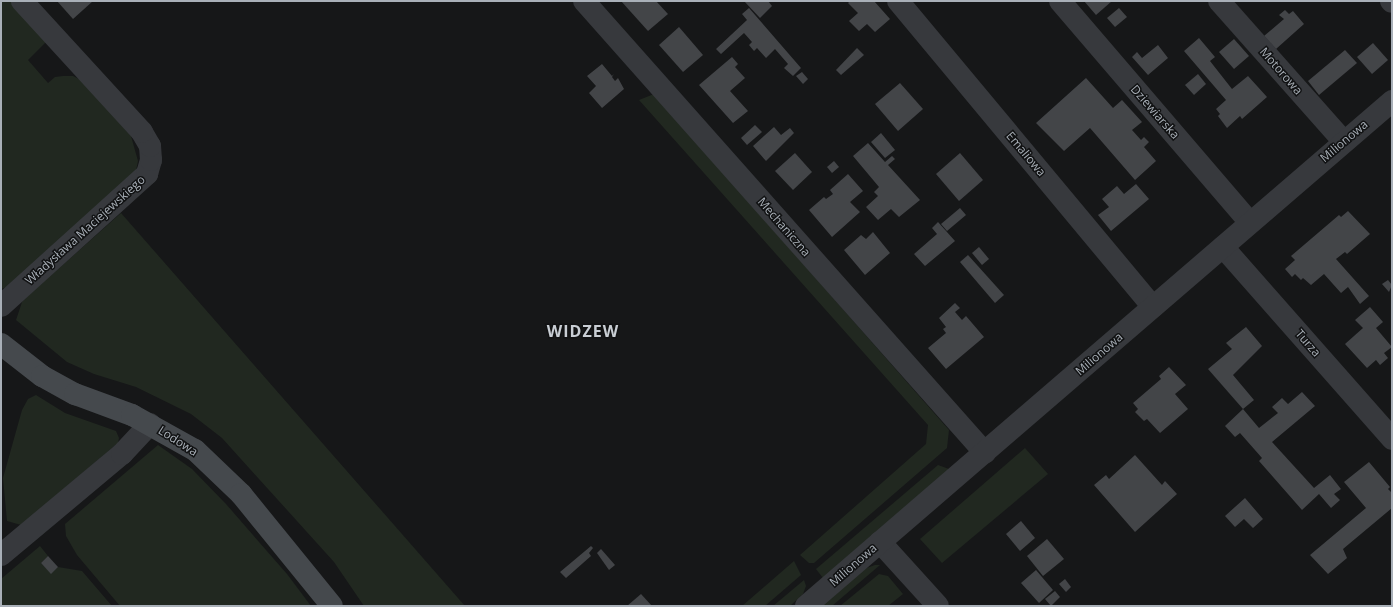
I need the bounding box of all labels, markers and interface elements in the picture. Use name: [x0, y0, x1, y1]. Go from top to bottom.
street label: Motorowa: [1257, 45, 1305, 97]
street label: Dziewiarska: [1128, 82, 1182, 142]
street label: Milionowa: [1317, 117, 1371, 165]
street label: Emaliowa: [1003, 129, 1049, 179]
street label: Władysława Maciejewskiego: [22, 172, 148, 288]
street label: Mechaniczna: [755, 195, 813, 259]
district label: WIDZEW: [547, 321, 619, 341]
street label: Turza: [1292, 327, 1324, 359]
street label: Milionowa: [1073, 330, 1125, 378]
street label: Lodowa: [156, 423, 200, 459]
street label: Milionowa: [827, 541, 879, 589]

